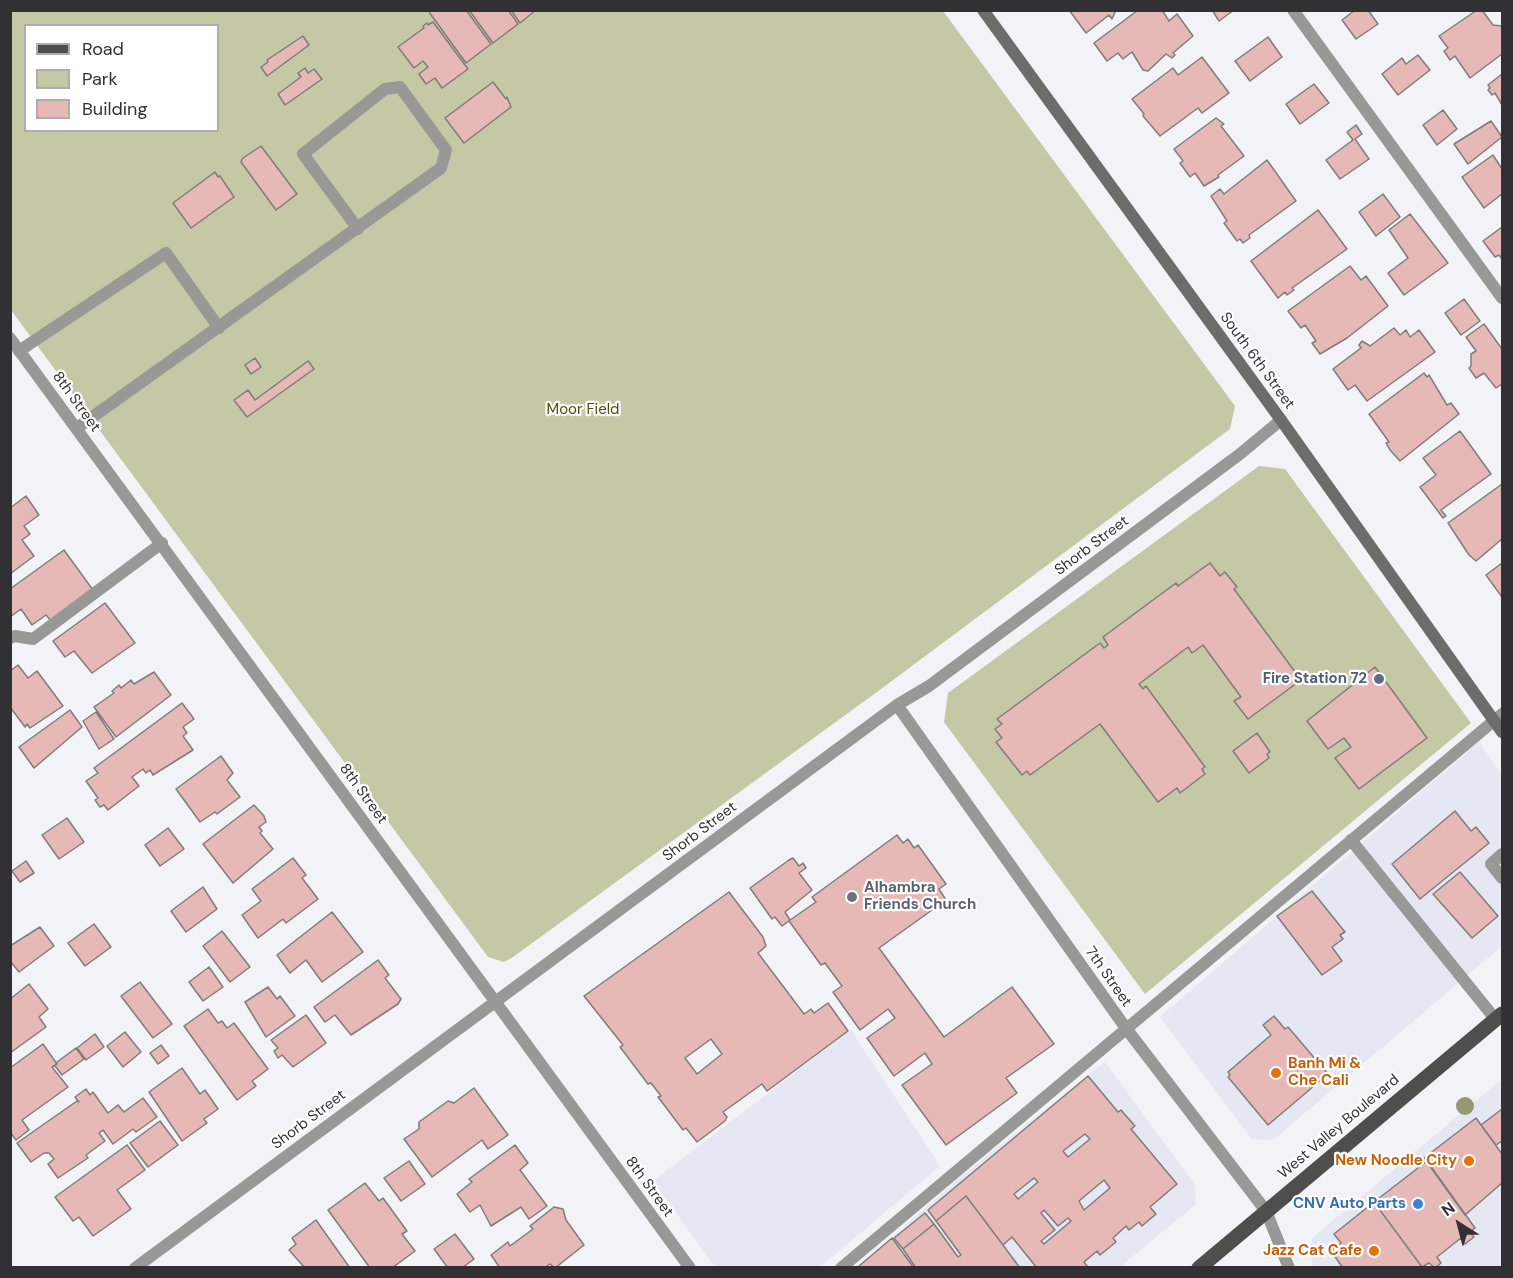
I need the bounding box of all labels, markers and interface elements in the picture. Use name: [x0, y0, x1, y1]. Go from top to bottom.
legend: [24, 24, 219, 132]
text: Road: [82, 37, 124, 61]
text: Park: [82, 67, 118, 91]
text: Building: [82, 97, 147, 121]
street label: South 6th Street: [1216, 309, 1298, 413]
street label: 8th Street: [48, 368, 104, 436]
park label: Moor Field: [547, 401, 619, 419]
street label: Shorb Street: [1052, 512, 1132, 580]
place label: Fire Station 72: [1263, 670, 1367, 688]
marker: Fire Station 72: [1372, 672, 1386, 686]
street label: 8th Street: [335, 760, 391, 828]
street label: Shorb Street: [660, 798, 740, 866]
place label: Alhambra Friends Church: [864, 879, 976, 914]
marker: Alhambra Friends Church: [845, 890, 859, 904]
street label: 7th Street: [1081, 944, 1135, 1010]
place label: Banh Mi & Che Cali: [1288, 1055, 1361, 1090]
marker: Banh Mi & Che Cali: [1269, 1066, 1283, 1080]
street label: West Valley Boulevard: [1275, 1071, 1403, 1183]
street label: Shorb Street: [269, 1086, 349, 1154]
place label: New Noodle City: [1335, 1152, 1457, 1170]
street label: 8th Street: [621, 1153, 677, 1221]
marker: New Noodle City: [1462, 1154, 1476, 1168]
north arrow: [1429, 1194, 1489, 1254]
place label: CNV Auto Parts: [1293, 1195, 1406, 1213]
marker: CNV Auto Parts: [1411, 1197, 1425, 1211]
text: N: [1437, 1197, 1459, 1221]
place label: Jazz Cat Cafe: [1263, 1242, 1362, 1260]
marker: Jazz Cat Cafe: [1367, 1244, 1381, 1258]

